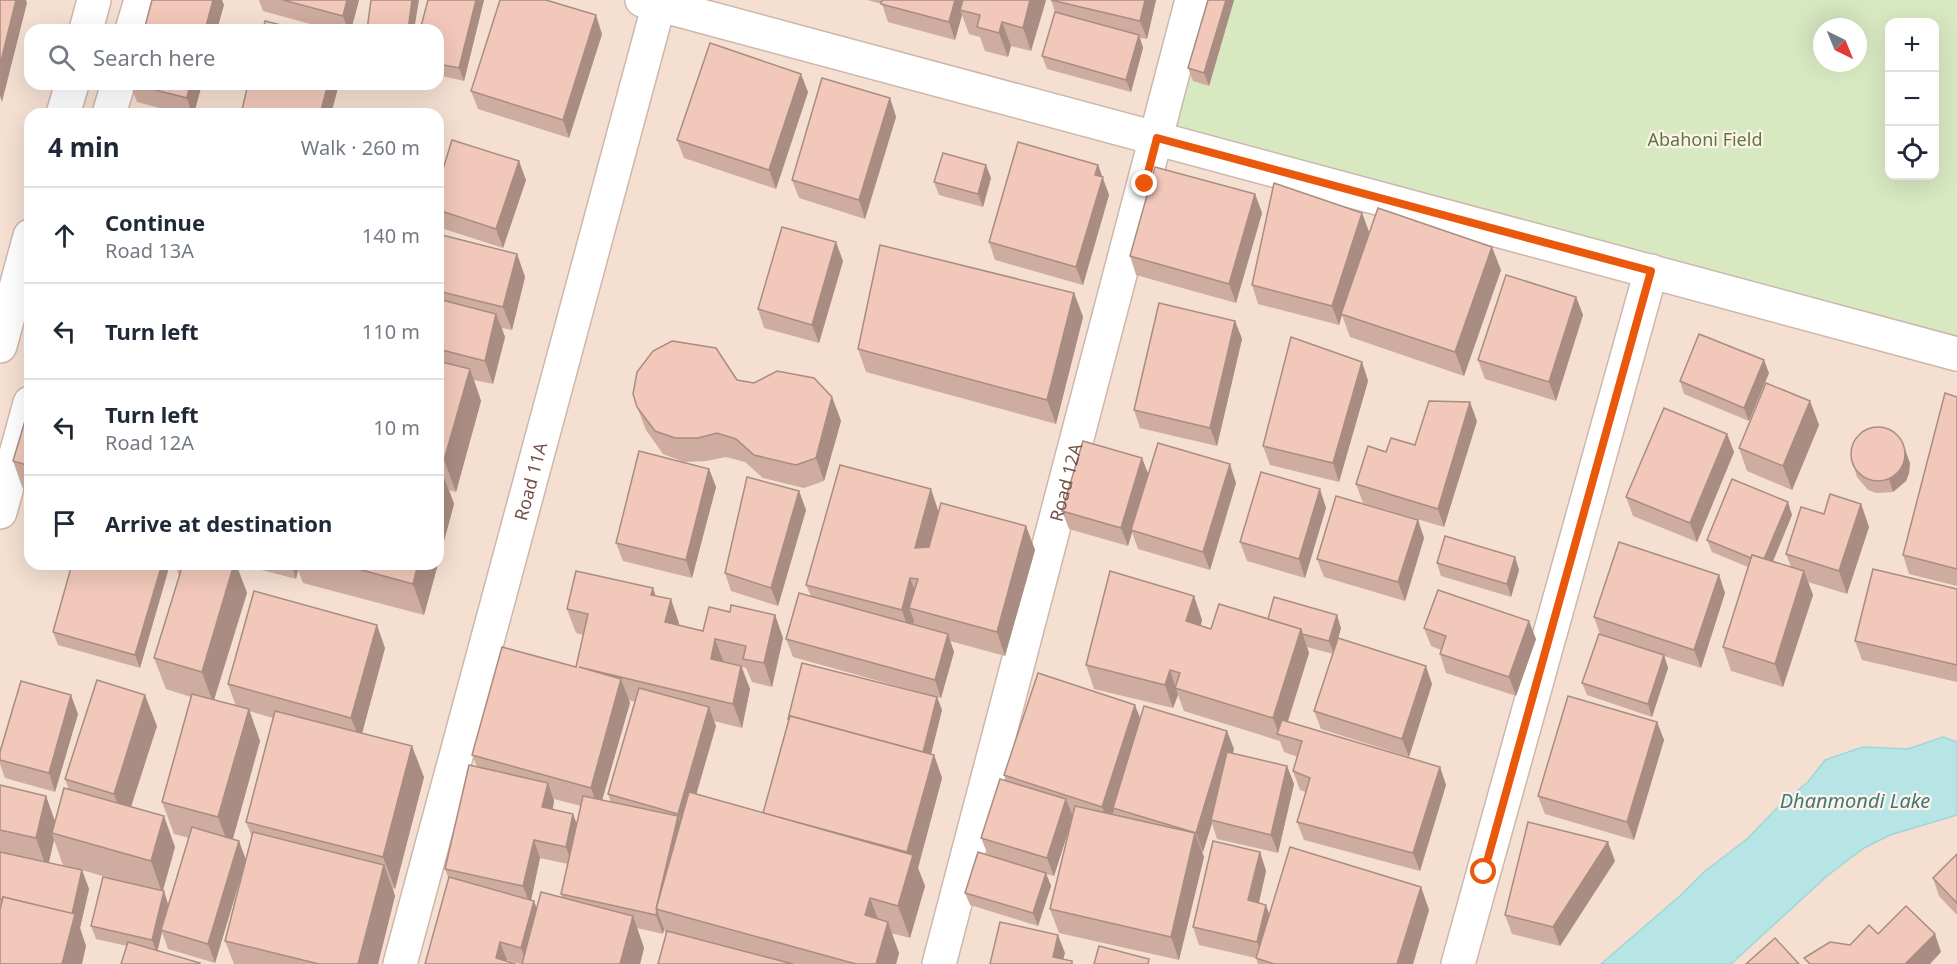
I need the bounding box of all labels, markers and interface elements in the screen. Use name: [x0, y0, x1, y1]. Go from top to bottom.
north arrow: [1813, 18, 1867, 72]
map controls: [1885, 18, 1939, 180]
button: +: [1885, 18, 1939, 72]
search box: [24, 24, 444, 90]
icon: search: [45, 41, 78, 74]
text: Search here: [93, 42, 215, 72]
button: −: [1885, 72, 1939, 126]
button: locate: [1885, 126, 1939, 180]
park label: Abahoni Field: [1648, 127, 1762, 151]
text: 4 min: [48, 129, 120, 165]
text: Walk · 260 m: [301, 134, 420, 161]
route end: [1131, 170, 1157, 196]
text: Continue: [105, 207, 205, 237]
icon: ahead: [48, 219, 81, 252]
text: 140 m: [362, 222, 420, 249]
text: Road 13A: [105, 237, 194, 264]
icon: left: [48, 315, 81, 348]
text: Turn left: [105, 316, 199, 346]
text: 110 m: [362, 318, 420, 345]
text: Turn left: [105, 399, 199, 429]
icon: left: [48, 411, 81, 444]
text: 10 m: [373, 414, 420, 441]
text: Road 12A: [105, 429, 194, 456]
street label: Road 11A: [508, 439, 552, 523]
street label: Road 12A: [1044, 440, 1087, 524]
icon: arrive: [48, 507, 81, 540]
text: Arrive at destination: [105, 508, 332, 538]
water label: Dhanmondi Lake: [1780, 787, 1930, 814]
route start: [1470, 858, 1496, 884]

